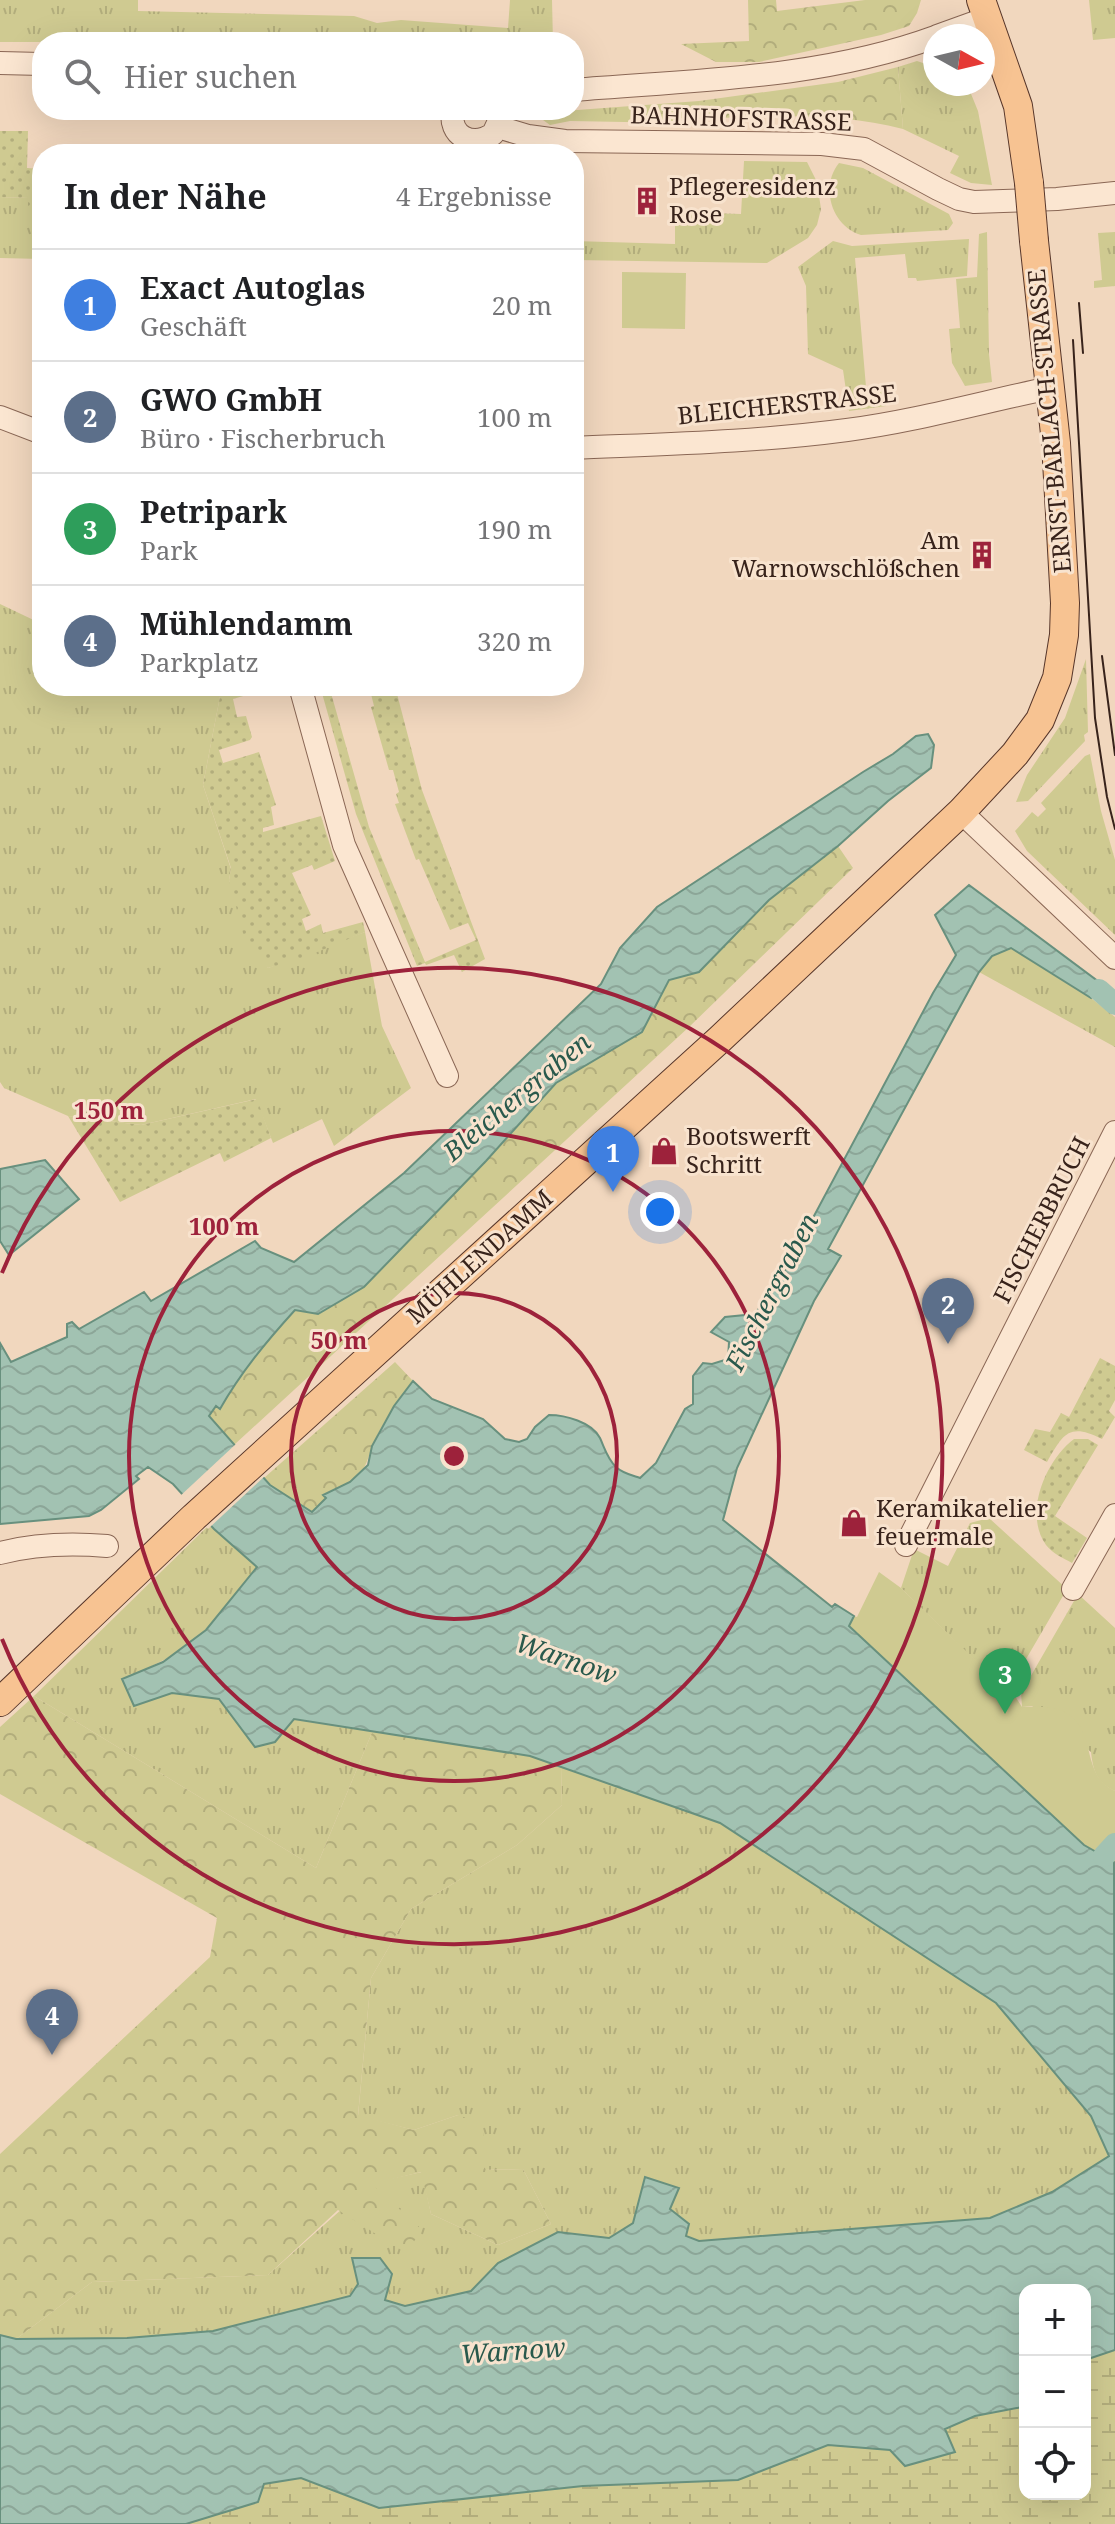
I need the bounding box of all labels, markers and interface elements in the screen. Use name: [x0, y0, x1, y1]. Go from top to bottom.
north arrow: [923, 24, 995, 96]
search box: [32, 32, 584, 120]
icon: search: [60, 54, 104, 98]
text: Hier suchen: [124, 56, 297, 97]
street label: BAHNHOFSTRASSE: [630, 97, 852, 138]
place label: Pflegeresidenz Rose: [669, 169, 836, 230]
text: In der Nähe: [64, 173, 267, 219]
text: 4 Ergebnisse: [396, 178, 552, 214]
building icon: Pflegeresidenz Rose: [632, 186, 662, 216]
text: Exact Autoglas: [140, 267, 365, 308]
street label: ERNST-BARLACH-STRASSE: [1019, 268, 1078, 575]
text: 1: [83, 287, 97, 323]
text: 20 m: [492, 287, 552, 323]
text: Geschäft: [140, 308, 247, 344]
street label: BLEICHERSTRASSE: [676, 376, 898, 431]
text: GWO GmbH: [140, 379, 322, 420]
text: 2: [83, 399, 97, 435]
text: 100 m: [477, 399, 552, 435]
text: Büro · Fischerbruch: [140, 420, 386, 456]
text: Petripark: [140, 491, 287, 532]
text: 3: [83, 511, 97, 547]
text: 190 m: [477, 511, 552, 547]
place label: Am Warnowschlößchen: [732, 523, 960, 584]
text: Park: [140, 532, 198, 568]
building icon: Am Warnowschlößchen: [967, 540, 997, 570]
text: Mühlendamm: [140, 603, 353, 644]
text: 4: [83, 623, 97, 659]
text: 320 m: [477, 623, 552, 659]
text: Parkplatz: [140, 644, 259, 680]
water label: Bleichergraben: [434, 1024, 598, 1169]
text: 150 m: [74, 1093, 145, 1126]
place label: Bootswerft Schritt: [686, 1119, 811, 1180]
pin: 1: [587, 1126, 639, 1192]
street label: FISCHERBRUCH: [984, 1130, 1097, 1308]
shop icon: Bootswerft Schritt: [649, 1136, 679, 1166]
street label: MÜHLENDAMM: [399, 1181, 559, 1330]
your location: [640, 1192, 680, 1232]
water label: Fischergraben: [716, 1206, 826, 1377]
text: 100 m: [189, 1209, 260, 1242]
pin: 2: [922, 1278, 974, 1344]
text: 50 m: [310, 1323, 368, 1356]
centre of rings: [440, 1442, 468, 1470]
place label: Keramikatelier feuermale: [876, 1491, 1048, 1552]
shop icon: Keramikatelier feuermale: [839, 1508, 869, 1538]
water label: Warnow: [511, 1624, 622, 1692]
pin: 3: [979, 1648, 1031, 1714]
pin: 4: [26, 1989, 78, 2055]
map controls: [1019, 2284, 1091, 2500]
button: +: [1019, 2284, 1091, 2356]
water label: Warnow: [459, 2328, 567, 2372]
button: −: [1019, 2356, 1091, 2428]
button: locate: [1019, 2428, 1091, 2500]

